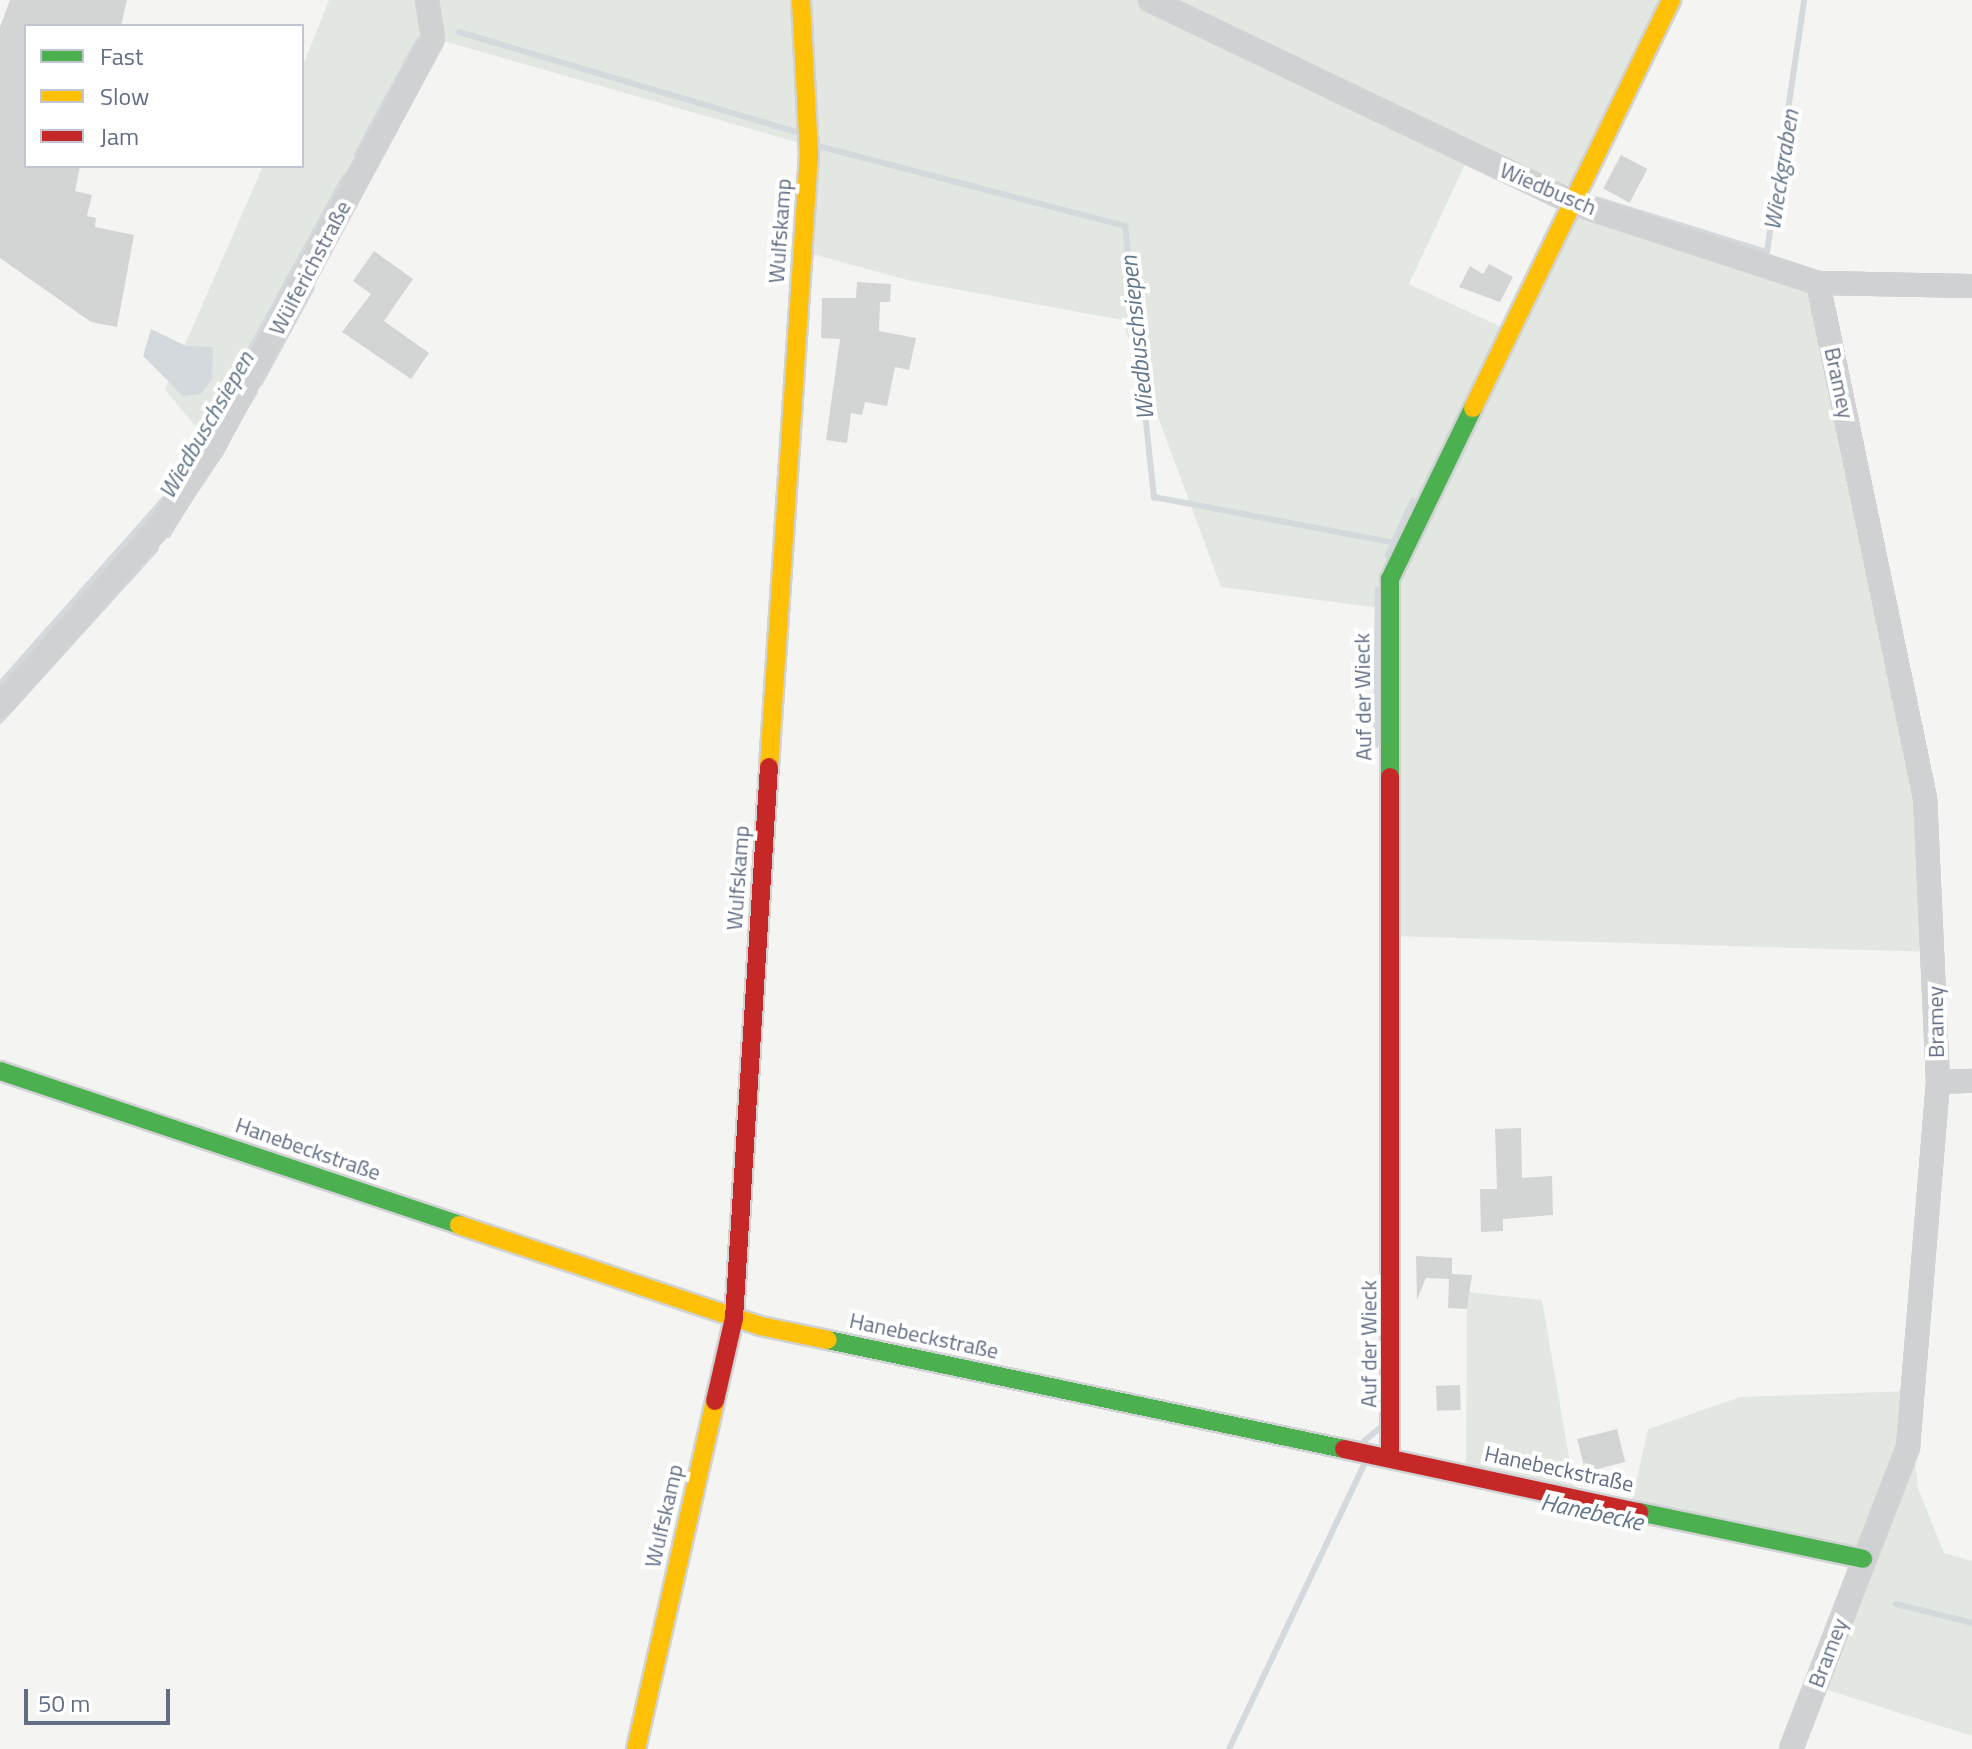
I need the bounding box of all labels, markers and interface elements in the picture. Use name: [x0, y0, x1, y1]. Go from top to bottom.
legend: [24, 24, 304, 168]
text: Fast: [100, 38, 143, 74]
text: Slow: [100, 78, 149, 114]
water label: Wieckgraben: [1757, 108, 1805, 232]
text: Jam: [100, 118, 139, 154]
street label: Wiedbusch: [1496, 157, 1600, 221]
street label: Wulfskamp: [763, 178, 797, 284]
street label: Wülferichstraße: [264, 196, 356, 340]
water label: Wiedbuschsiepen: [1114, 254, 1160, 422]
street label: Bramey: [1819, 345, 1859, 421]
water label: Wiedbuschsiepen: [152, 346, 260, 504]
street label: Auf der Wieck: [1349, 633, 1377, 761]
street label: Wulfskamp: [721, 825, 755, 931]
street label: Bramey: [1922, 986, 1950, 1058]
street label: Hanebeckstraße: [232, 1112, 384, 1186]
street label: Auf der Wieck: [1356, 1280, 1382, 1408]
street label: Hanebeckstraße: [847, 1307, 1001, 1365]
street label: Hanebeckstraße: [1482, 1440, 1636, 1498]
street label: Wulfskamp: [639, 1462, 689, 1570]
water label: Hanebecke: [1538, 1487, 1646, 1537]
street label: Bramey: [1803, 1615, 1853, 1691]
scale bar: [28, 1673, 174, 1723]
text: 50 m: [38, 1685, 90, 1721]

